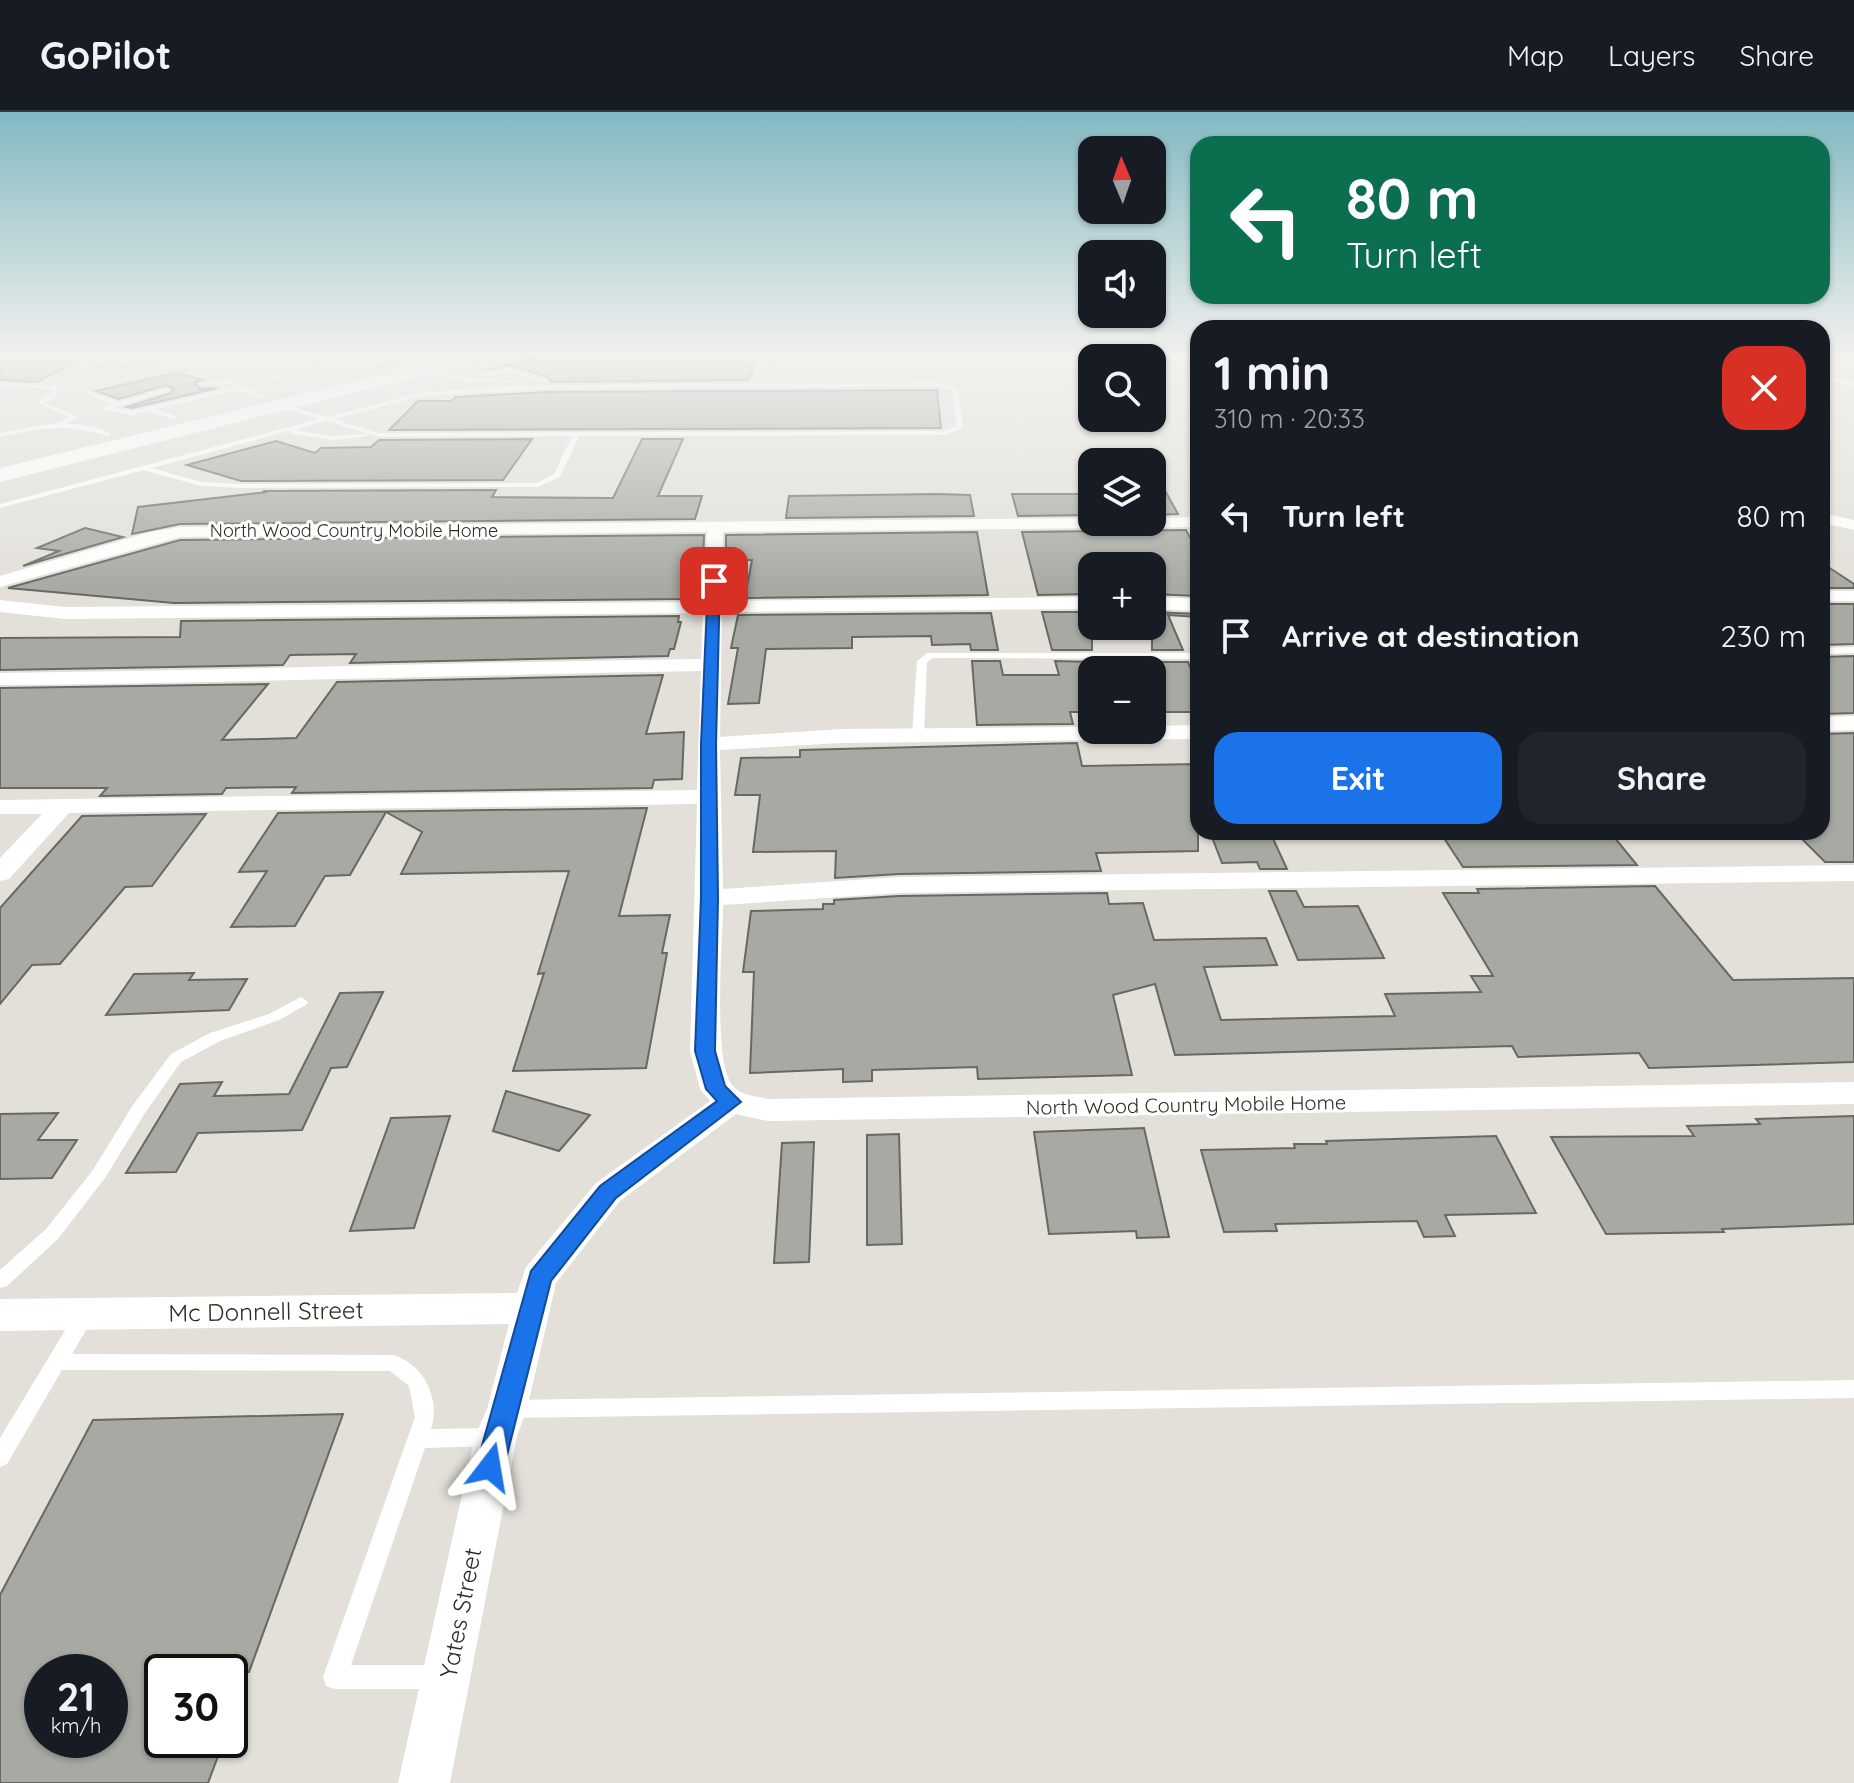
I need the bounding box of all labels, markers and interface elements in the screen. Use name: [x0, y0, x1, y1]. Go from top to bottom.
text: GoPilot: [40, 31, 171, 79]
text: Map: [1507, 38, 1564, 73]
text: Layers: [1608, 38, 1695, 73]
text: Share: [1739, 38, 1814, 73]
north arrow: [1078, 136, 1166, 224]
map controls: [1078, 136, 1166, 744]
text: 80 m: [1346, 163, 1478, 233]
icon: left: [1214, 168, 1318, 272]
text: Turn left: [1346, 232, 1482, 277]
button: sound: [1078, 240, 1166, 328]
text: 1 min: [1214, 342, 1330, 402]
button: search: [1078, 344, 1166, 432]
button: close: [1722, 346, 1806, 430]
text: 310 m · 20:33: [1214, 402, 1365, 435]
button: layers: [1078, 448, 1166, 536]
icon: left: [1214, 494, 1258, 538]
text: Turn left: [1282, 497, 1405, 535]
text: 80 m: [1736, 497, 1806, 535]
street label: North Wood Country Mobile Home: [210, 519, 498, 542]
pin: [680, 547, 748, 615]
button: +: [1078, 552, 1166, 640]
icon: arrive: [692, 559, 736, 603]
icon: arrive: [1214, 614, 1258, 658]
text: Arrive at destination: [1282, 617, 1580, 655]
text: 230 m: [1720, 617, 1806, 655]
button: −: [1078, 656, 1166, 744]
button: Exit: [1214, 732, 1502, 824]
button: Share: [1518, 732, 1806, 824]
street label: North Wood Country Mobile Home: [1026, 1089, 1346, 1120]
street label: Mc Donnell Street: [168, 1294, 364, 1328]
position arrow: [448, 1425, 532, 1509]
street label: Yates Street: [433, 1545, 487, 1681]
speed limit sign: 30: [144, 1654, 248, 1758]
text: 21: [57, 1671, 95, 1721]
text: km/h: [51, 1713, 101, 1738]

